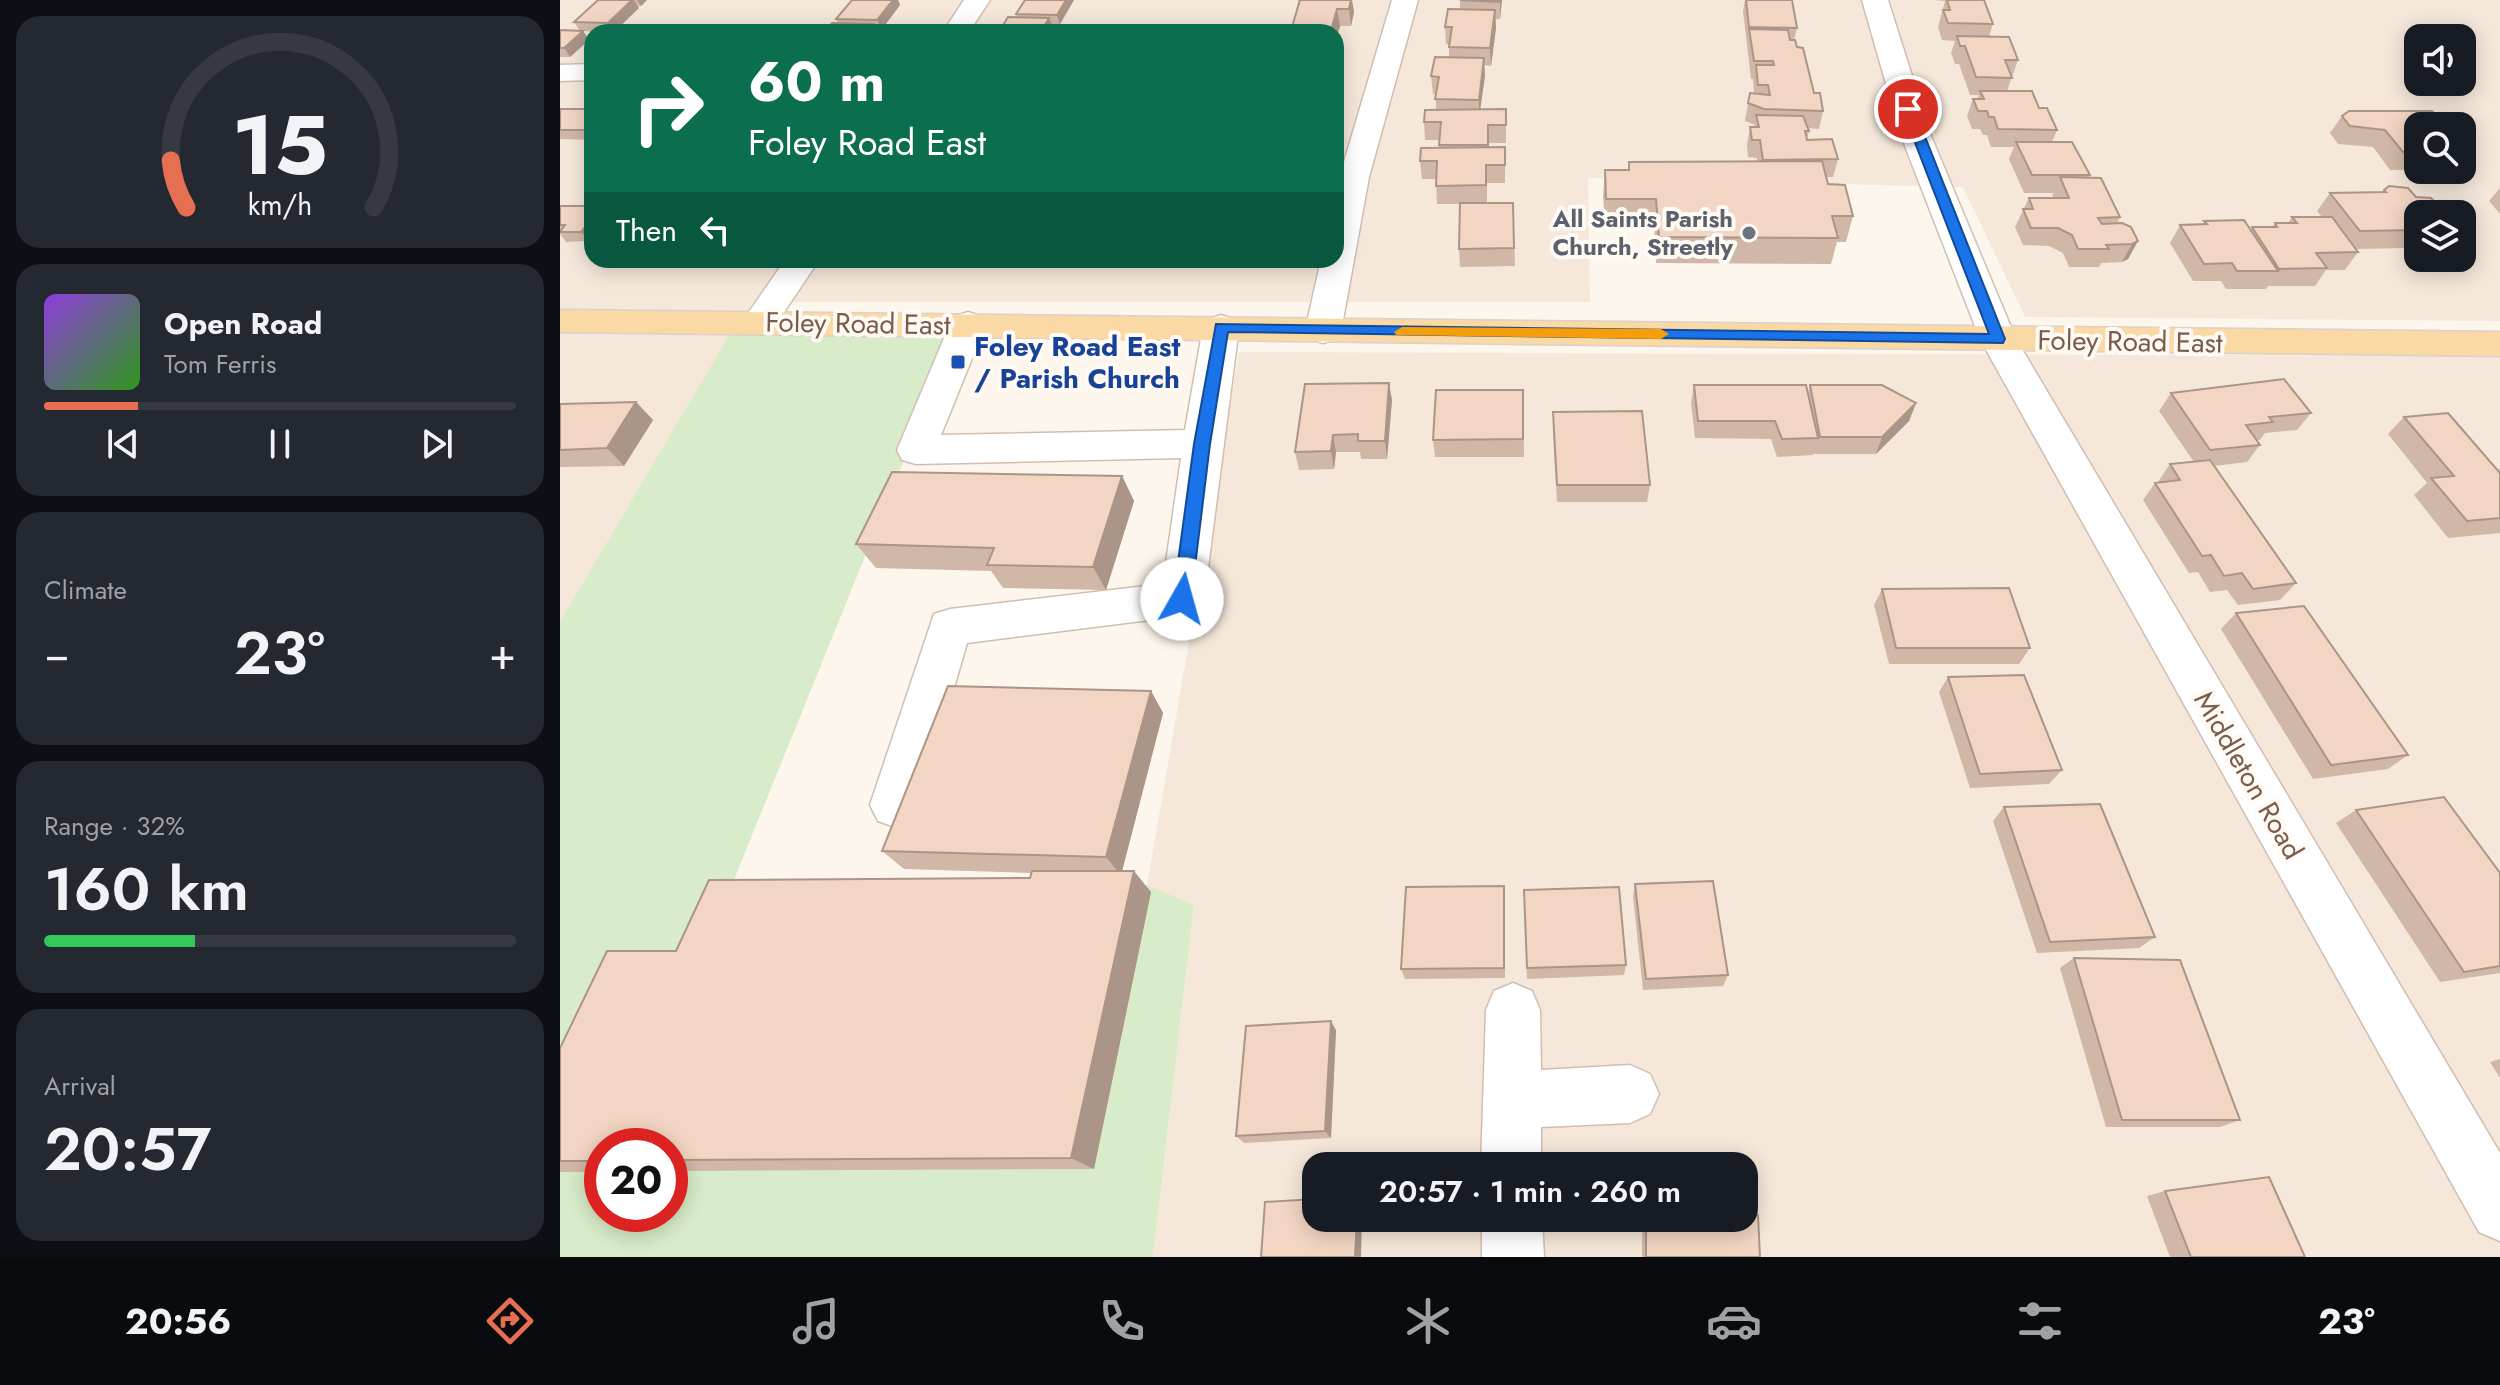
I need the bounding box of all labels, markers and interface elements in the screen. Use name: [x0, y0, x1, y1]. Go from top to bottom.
map controls: [2404, 24, 2476, 272]
button: sound: [2404, 24, 2476, 96]
text: 60 m: [748, 41, 885, 122]
icon: right: [616, 56, 720, 160]
pin: [1874, 75, 1942, 143]
text: 15: [232, 85, 328, 205]
icon: arrive: [1886, 87, 1930, 131]
button: search: [2404, 112, 2476, 184]
text: Foley Road East: [748, 116, 986, 168]
text: km/h: [248, 184, 312, 226]
button: layers: [2404, 200, 2476, 272]
place label: All Saints Parish Church, Streetly: [1552, 201, 1733, 264]
icon: left: [693, 208, 737, 252]
text: Then: [616, 209, 677, 252]
marker: All Saints Parish Church, Streetly: [1740, 224, 1758, 242]
street label: Foley Road East: [765, 301, 951, 346]
text: Open Road: [164, 302, 322, 345]
street label: Foley Road East: [2037, 319, 2223, 364]
place label: Foley Road East / Parish Church: [974, 326, 1180, 399]
text: Tom Ferris: [164, 345, 276, 383]
marker: Foley Road East / Parish Church: [949, 353, 967, 371]
icon: previous: [101, 422, 145, 466]
icon: pause: [258, 422, 302, 466]
icon: next: [415, 422, 459, 466]
position arrow: [1140, 557, 1224, 641]
text: Climate: [44, 571, 127, 609]
text: 23°: [234, 610, 325, 697]
text: −: [44, 622, 70, 686]
text: +: [489, 622, 516, 686]
street label: Middleton Road: [2184, 683, 2313, 867]
text: Range · 32%: [44, 807, 185, 845]
text: 160 km: [44, 846, 249, 933]
text: Arrival: [44, 1067, 116, 1105]
text: 20:57: [44, 1106, 211, 1193]
speed limit sign: 20: [584, 1128, 688, 1232]
text: 20:57 · 1 min · 260 m: [1379, 1170, 1681, 1213]
icon: directions: [482, 1293, 538, 1349]
icon: music: [788, 1293, 844, 1349]
icon: phone: [1094, 1293, 1150, 1349]
icon: climate: [1400, 1293, 1456, 1349]
icon: car: [1706, 1293, 1762, 1349]
icon: filters: [2012, 1293, 2068, 1349]
text: 20:56: [125, 1295, 231, 1347]
text: 23°: [2318, 1295, 2375, 1347]

